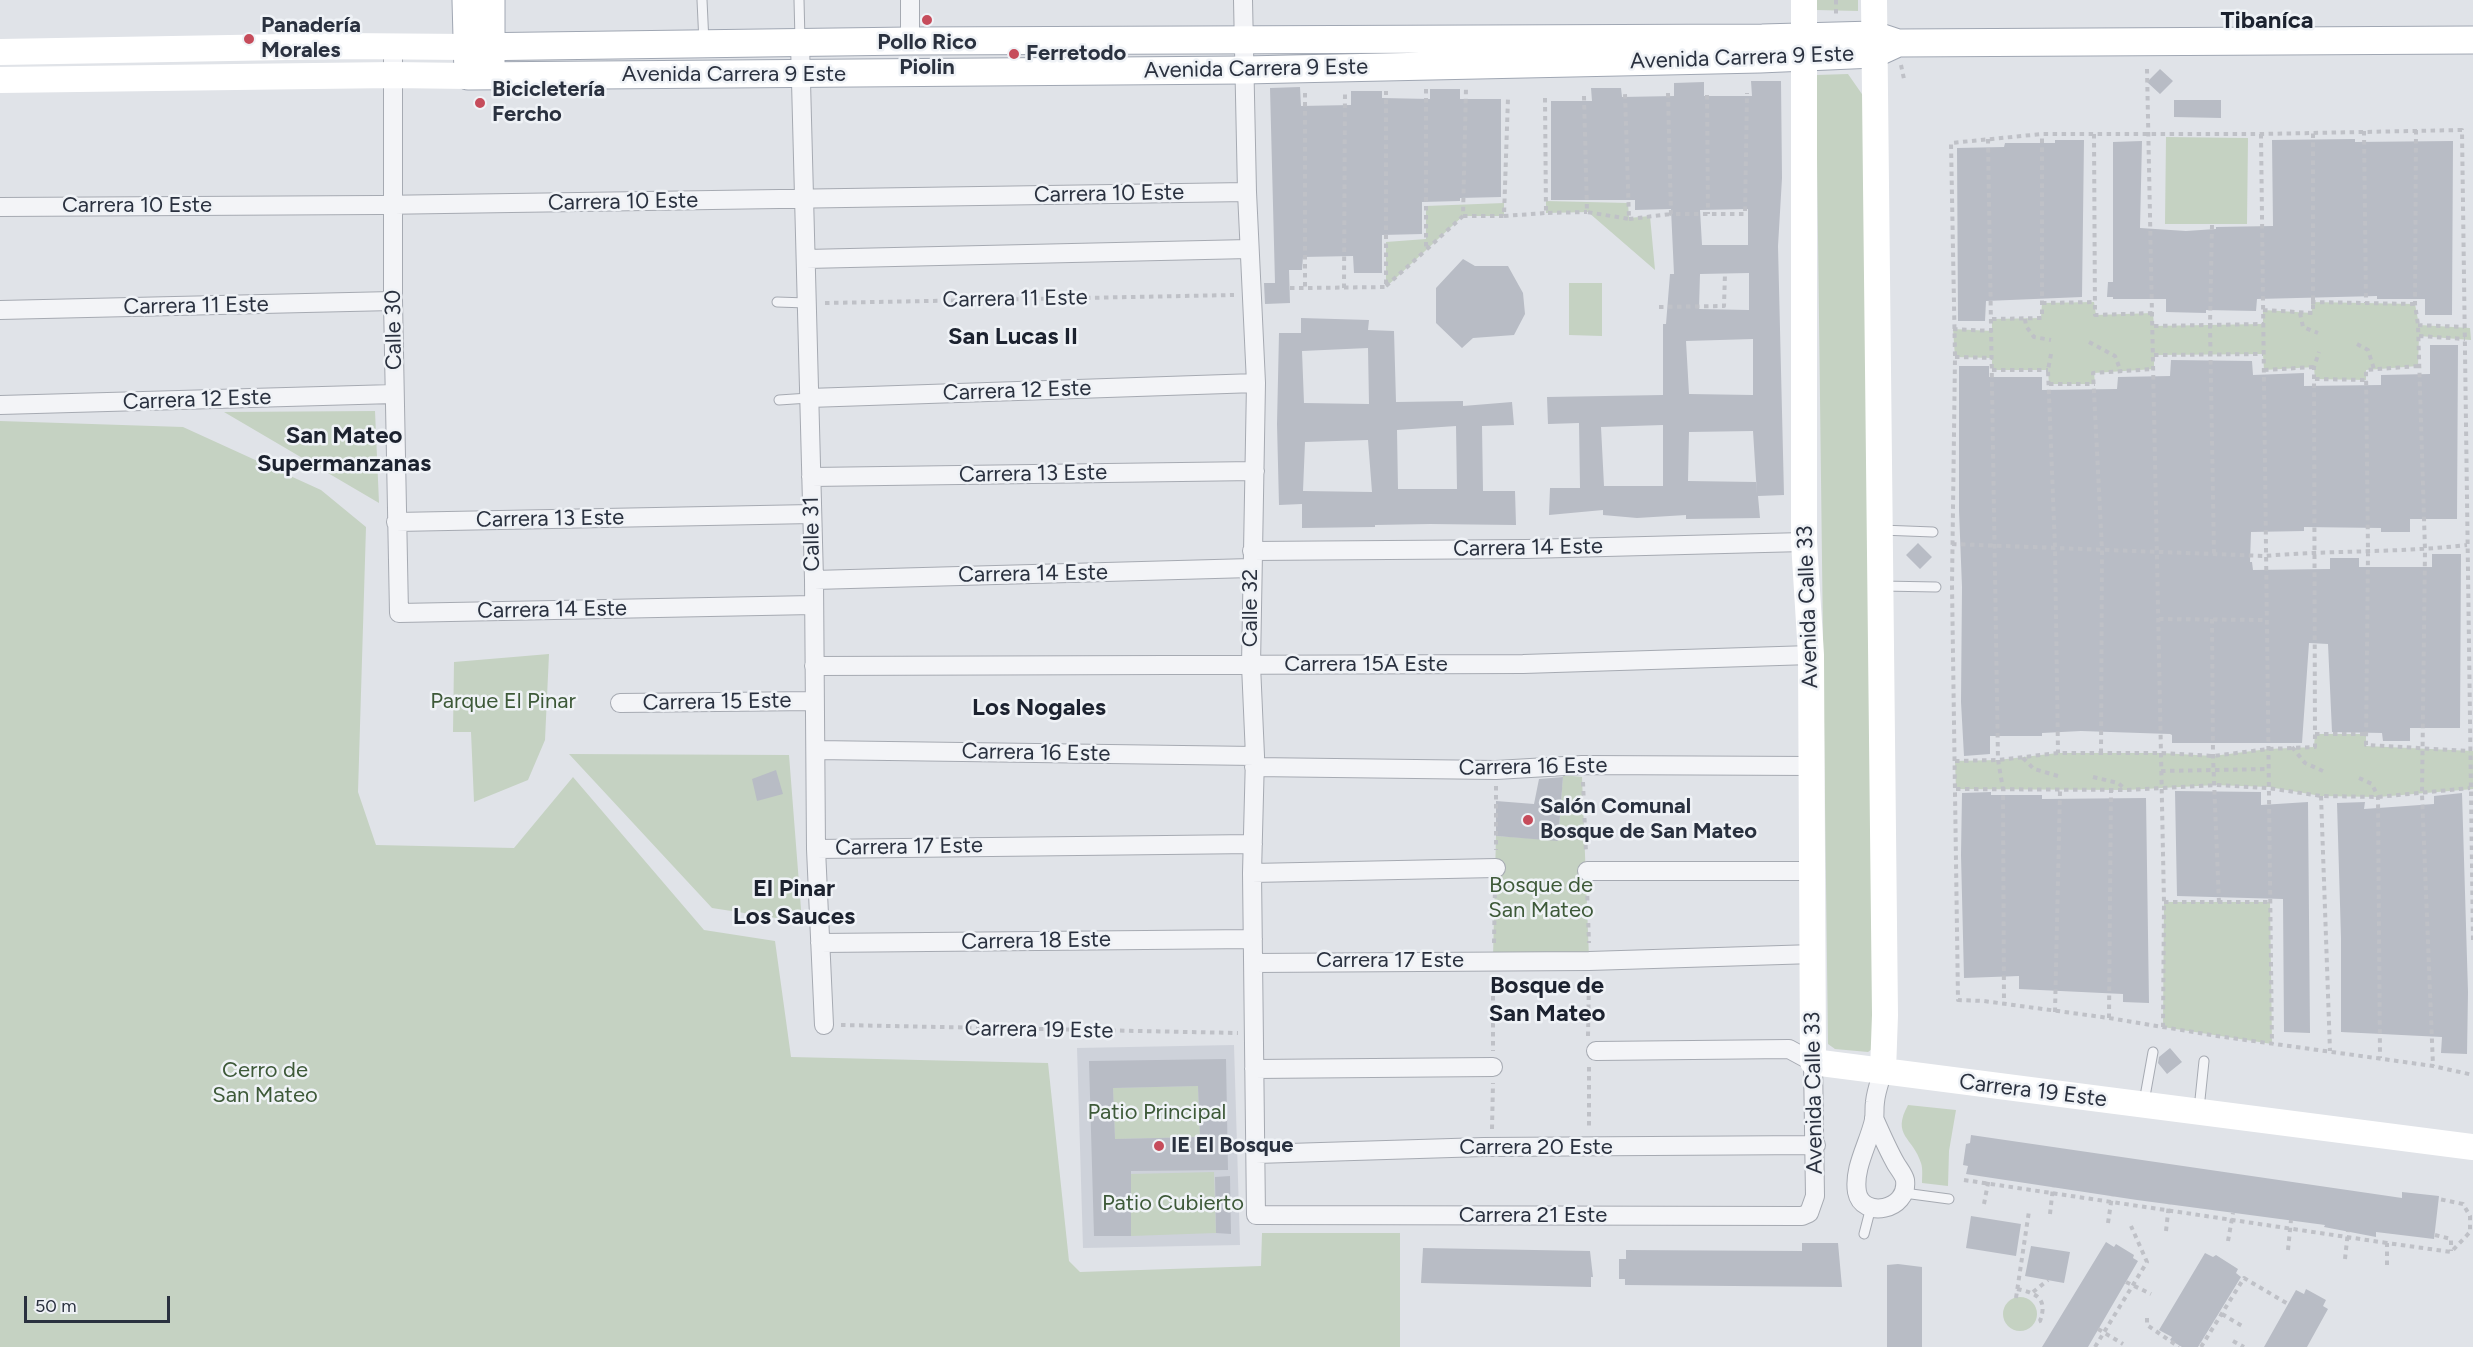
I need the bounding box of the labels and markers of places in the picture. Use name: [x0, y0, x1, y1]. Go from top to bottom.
place label: Panadería Morales: [261, 13, 361, 64]
marker: Pollo Rico Piolin: [920, 13, 934, 27]
place label: Pollo Rico Piolin: [877, 30, 977, 82]
marker: Panadería Morales: [242, 32, 256, 46]
place label: Ferretodo: [1026, 41, 1126, 67]
marker: Ferretodo: [1007, 47, 1021, 61]
place label: Bicicletería Fercho: [492, 77, 605, 128]
marker: Bicicletería Fercho: [473, 96, 487, 110]
place label: Salón Comunal Bosque de San Mateo: [1540, 794, 1757, 846]
marker: Salón Comunal Bosque de San Mateo: [1521, 813, 1535, 827]
place label: IE El Bosque: [1171, 1133, 1293, 1159]
marker: IE El Bosque: [1152, 1139, 1166, 1153]

